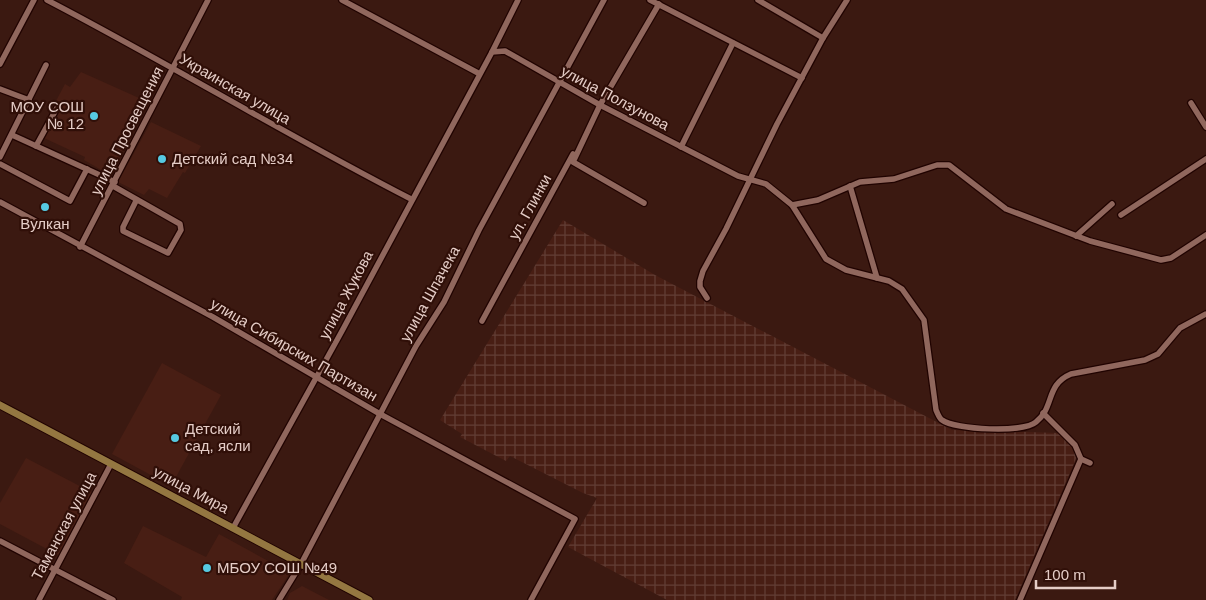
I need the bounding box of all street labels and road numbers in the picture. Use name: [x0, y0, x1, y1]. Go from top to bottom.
street label: Украинская улица: [177, 50, 294, 128]
street label: улица Ползунова: [558, 62, 673, 134]
street label: улица Просвещения: [87, 64, 166, 198]
street label: ул. Глинки: [505, 171, 554, 242]
street label: улица Шпачека: [396, 242, 463, 345]
street label: улица Жукова: [315, 247, 376, 342]
street label: улица Сибирских Партизан: [208, 295, 381, 404]
street label: улица Мира: [151, 463, 232, 517]
street label: Таманская улица: [28, 468, 100, 583]

